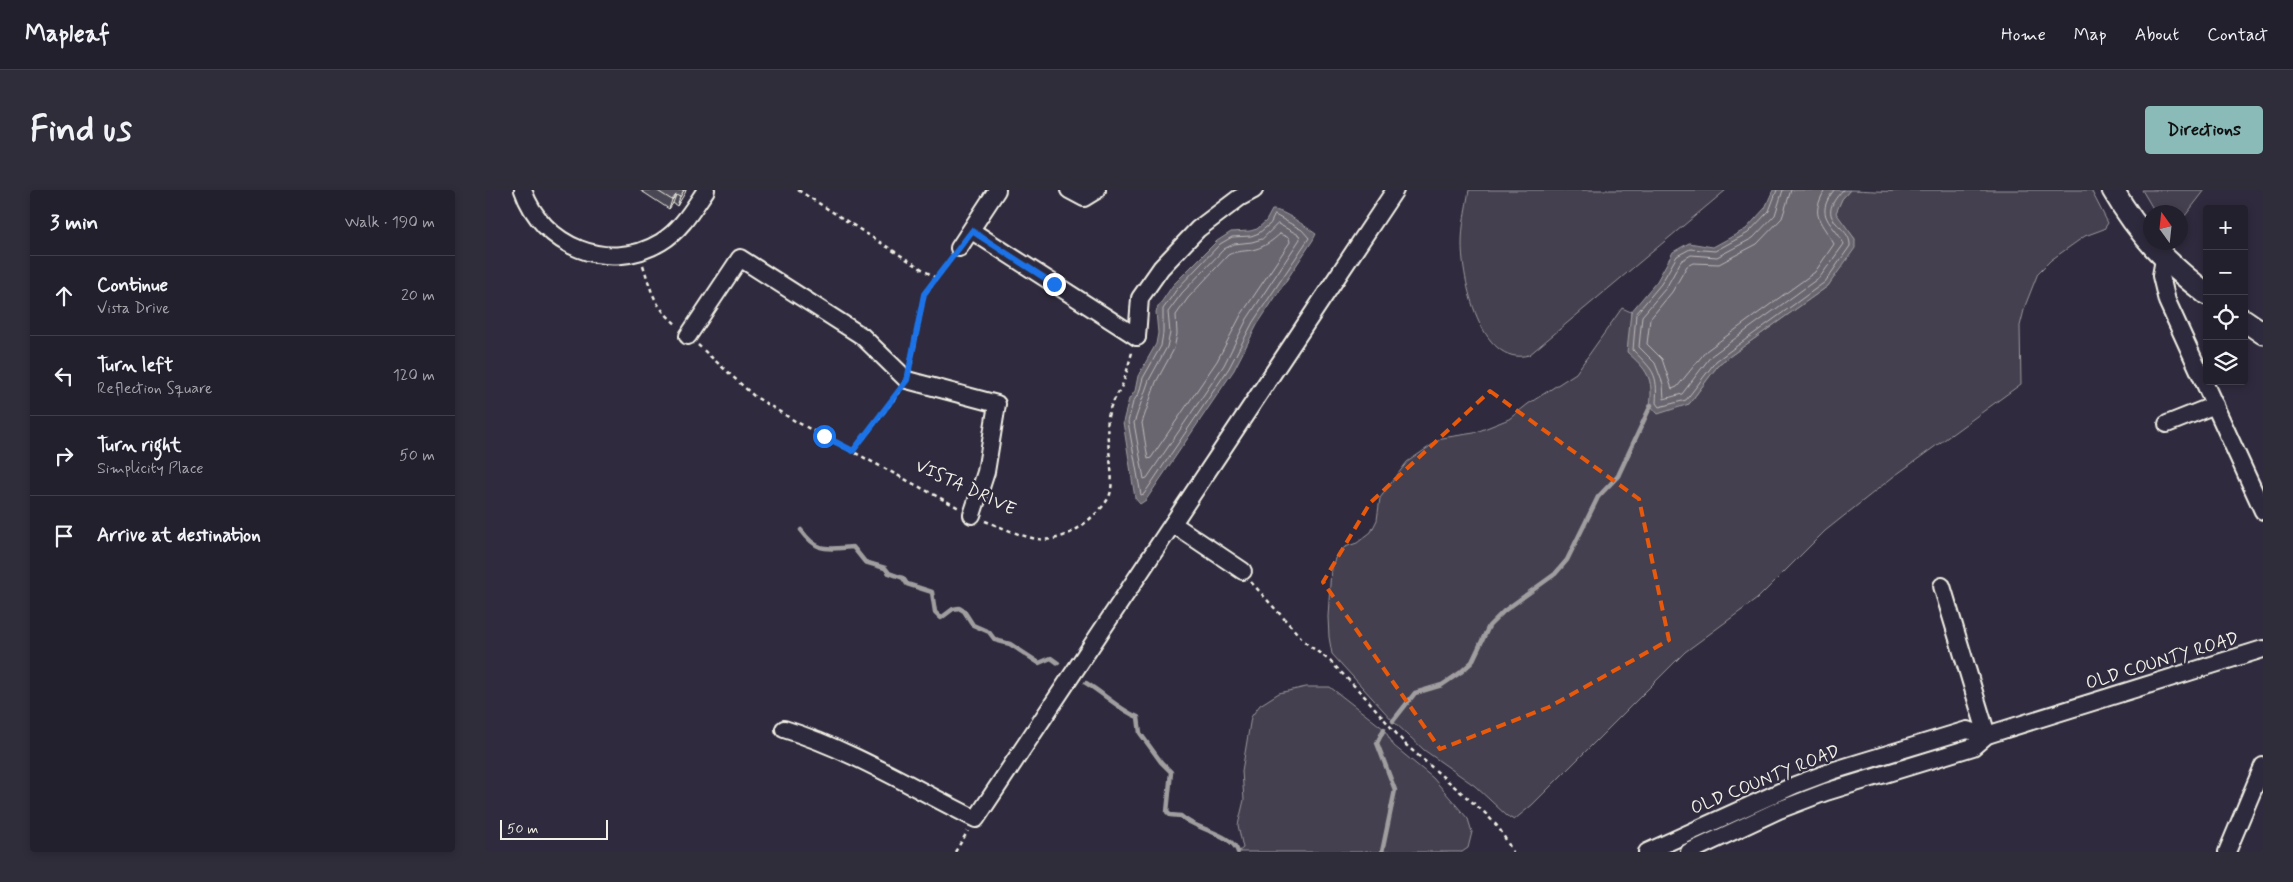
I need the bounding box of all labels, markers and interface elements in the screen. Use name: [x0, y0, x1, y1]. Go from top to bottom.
text: Mapleaf: [25, 19, 110, 50]
text: Home: [2001, 23, 2046, 47]
text: Map: [2074, 23, 2107, 47]
text: About: [2135, 23, 2179, 47]
text: Contact: [2207, 23, 2268, 47]
button: Directions: [2145, 106, 2263, 154]
text: Find us: [30, 107, 132, 153]
north arrow: [2143, 205, 2188, 250]
map controls: [2203, 205, 2248, 385]
button: +: [2203, 205, 2248, 250]
text: 3 min: [50, 209, 98, 237]
text: Walk · 190 m: [345, 212, 435, 233]
button: −: [2203, 250, 2248, 295]
text: Continue: [97, 273, 168, 298]
route end: [1043, 273, 1066, 296]
icon: ahead: [50, 282, 78, 310]
text: 20 m: [401, 285, 435, 306]
button: locate: [2203, 295, 2248, 340]
text: Vista Drive: [97, 298, 170, 319]
button: layers: [2203, 340, 2248, 385]
text: Turn left: [97, 353, 173, 378]
icon: left: [50, 362, 78, 390]
text: 120 m: [393, 365, 435, 386]
text: Reflection Square: [97, 378, 212, 399]
route start: [813, 425, 836, 448]
text: Turn right: [97, 433, 181, 458]
icon: right: [50, 442, 78, 470]
text: 50 m: [399, 445, 435, 466]
street label: VISTA DRIVE: [911, 454, 1020, 522]
text: Simplicity Place: [97, 458, 203, 479]
icon: arrive: [50, 522, 78, 550]
text: Arrive at destination: [97, 523, 261, 548]
street label: OLD COUNTY ROAD: [2083, 626, 2242, 696]
street label: OLD COUNTY ROAD: [1687, 739, 1844, 821]
scale bar: [500, 817, 607, 840]
text: 50 m: [507, 820, 538, 838]

